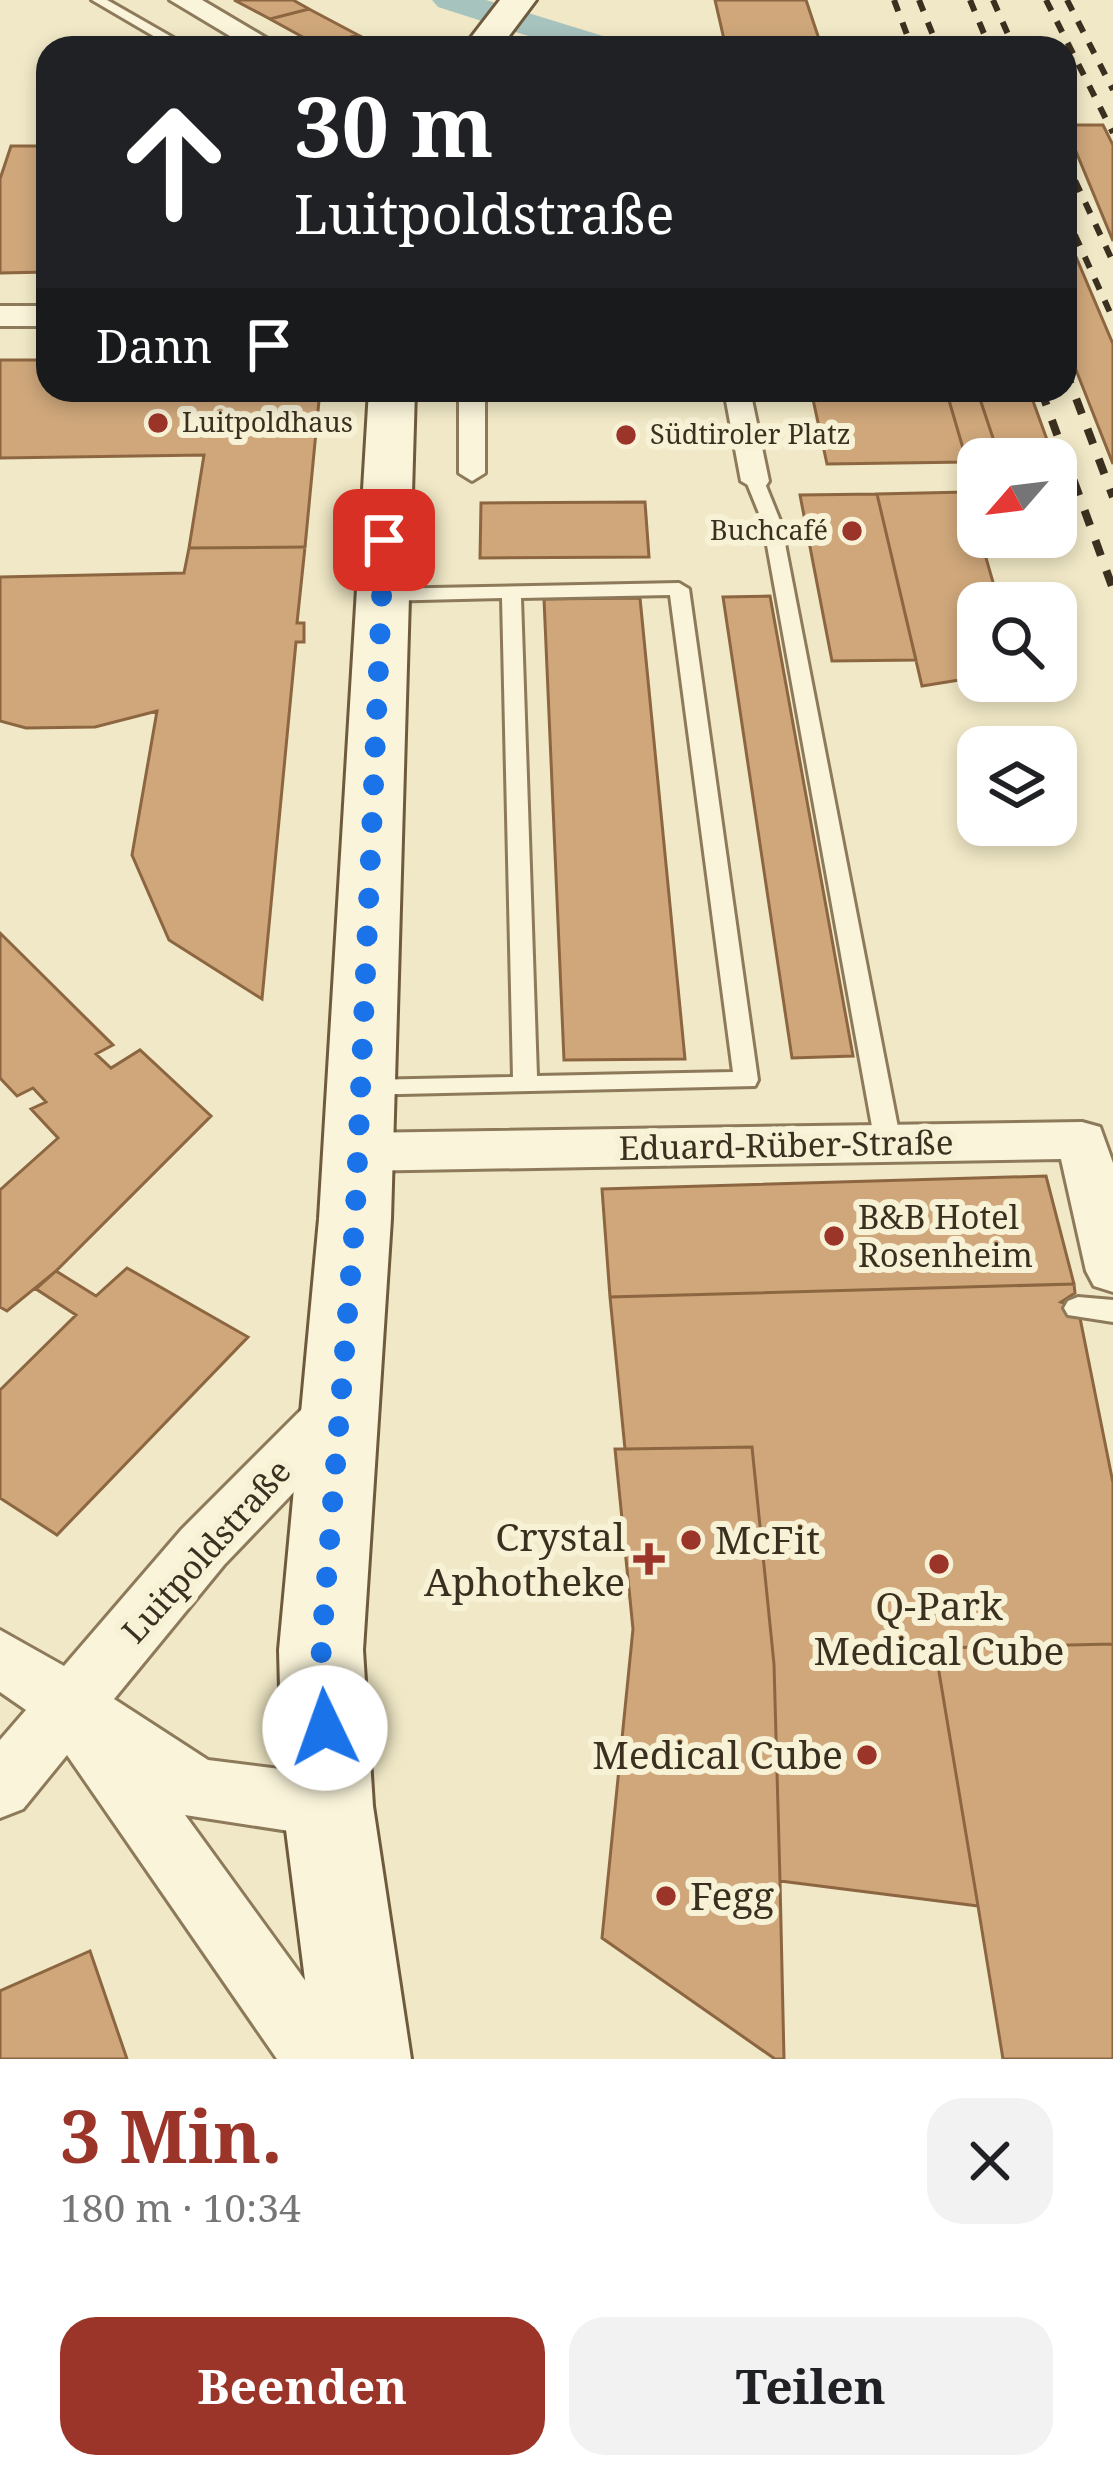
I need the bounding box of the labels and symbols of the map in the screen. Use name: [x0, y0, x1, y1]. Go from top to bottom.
place label: Luitpoldhaus: [182, 403, 353, 440]
marker: Luitpoldhaus: [145, 410, 171, 436]
place label: Südtiroler Platz: [650, 415, 851, 452]
marker: Südtiroler Platz: [613, 422, 639, 448]
north arrow: [957, 438, 1077, 558]
pin: [333, 489, 435, 591]
place label: Buchcafé: [710, 511, 828, 548]
marker: Buchcafé: [839, 518, 865, 544]
street label: Eduard-Rüber-Straße: [618, 1119, 954, 1170]
place label: B&B Hotel Rosenheim: [858, 1194, 1033, 1277]
marker: B&B Hotel Rosenheim: [821, 1223, 847, 1249]
street label: Luitpoldstraße: [111, 1449, 300, 1652]
place label: Crystal Aphotheke: [424, 1509, 625, 1607]
place label: McFit: [715, 1512, 820, 1565]
marker: McFit: [678, 1527, 704, 1553]
marker: Crystal Aphotheke: [636, 1546, 662, 1572]
marker: Q-Park Medical Cube: [926, 1551, 952, 1577]
place label: Q-Park Medical Cube: [814, 1578, 1064, 1676]
position arrow: [262, 1665, 388, 1791]
place label: Medical Cube: [592, 1727, 843, 1780]
marker: Medical Cube: [854, 1742, 880, 1768]
place label: Fegg: [690, 1868, 774, 1921]
marker: Fegg: [653, 1883, 679, 1909]

